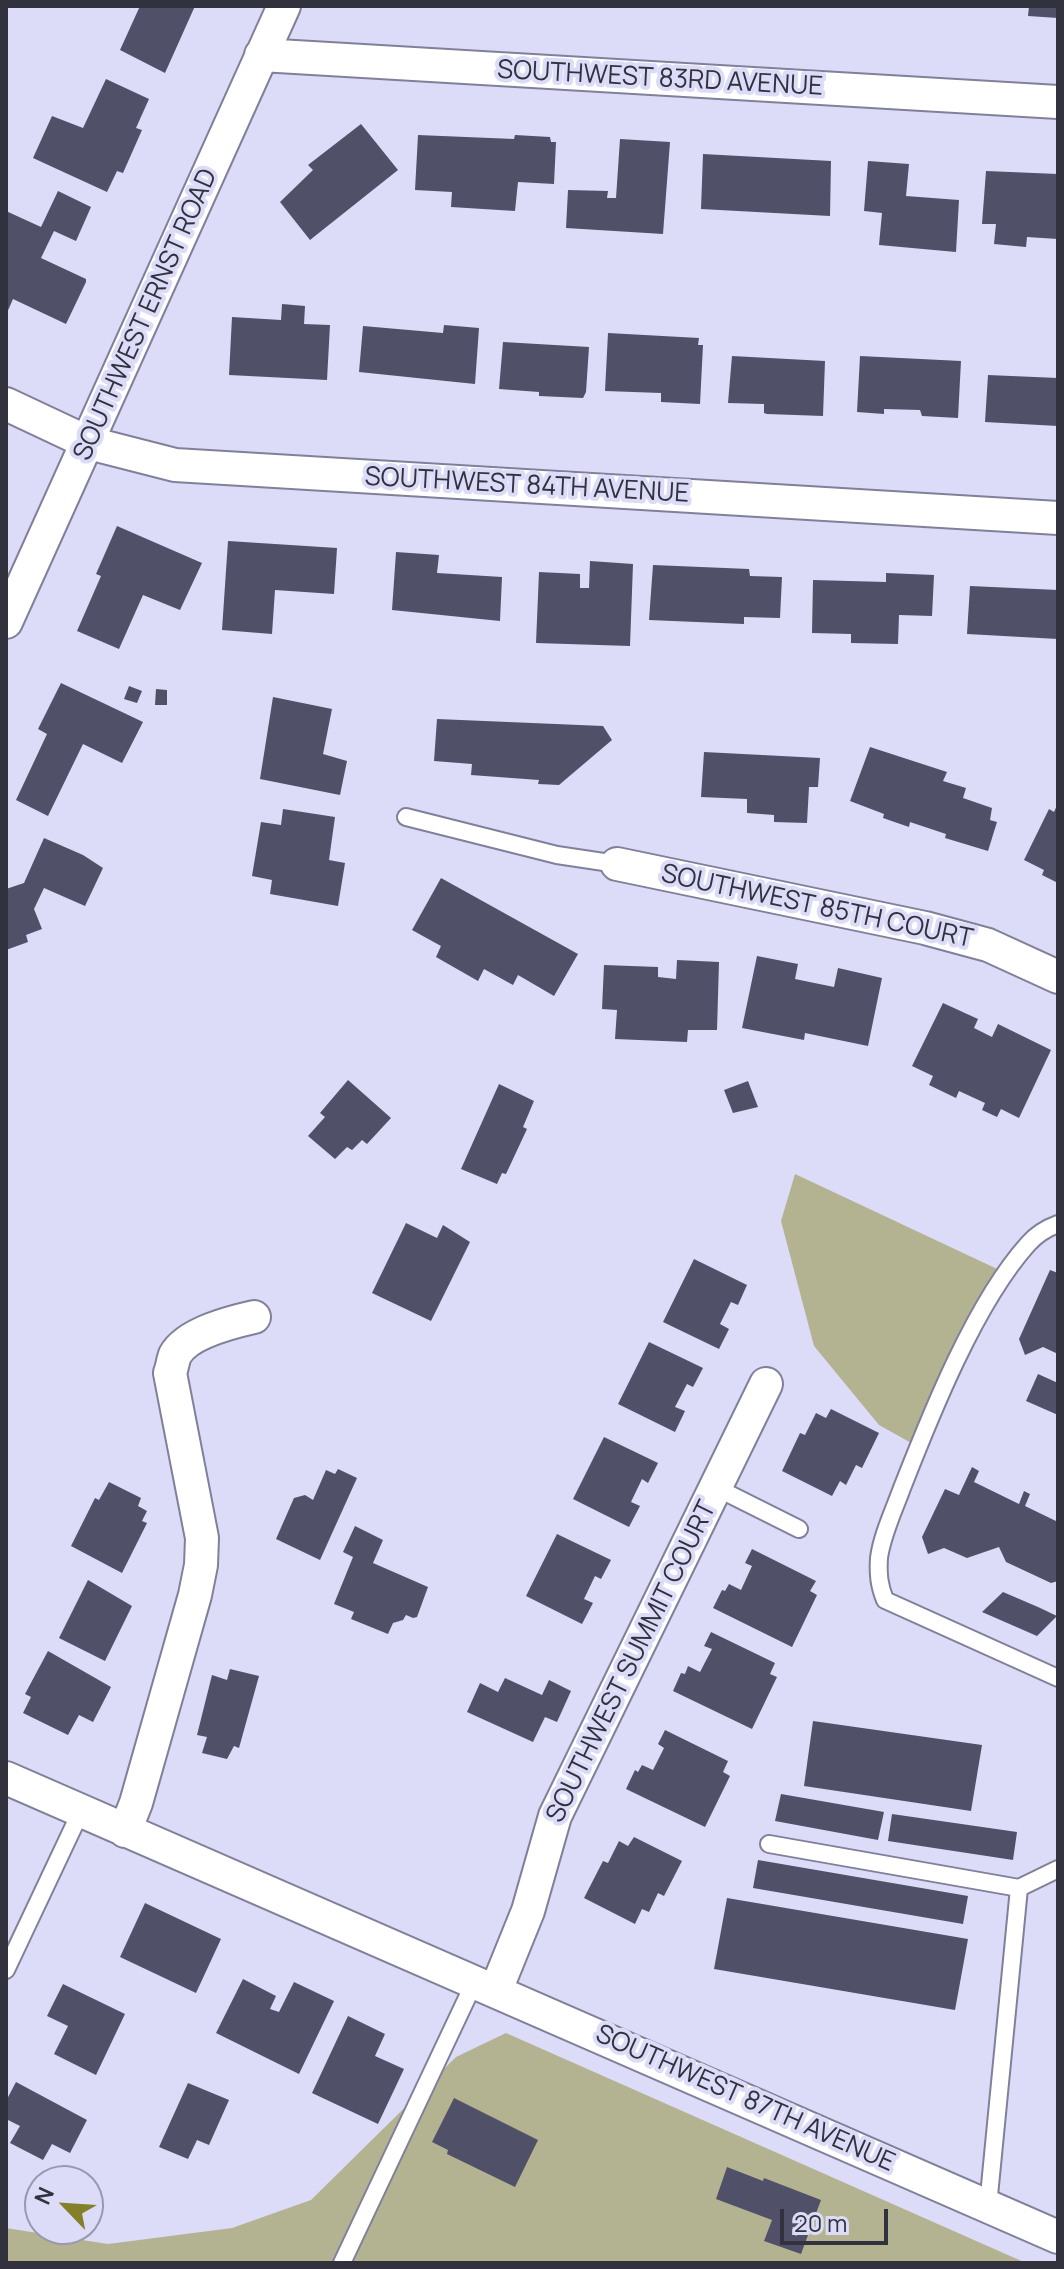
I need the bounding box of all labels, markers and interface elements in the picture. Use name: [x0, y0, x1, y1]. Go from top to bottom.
street label: SOUTHWEST 83RD AVENUE: [496, 55, 824, 103]
street label: SOUTHWEST ERNST ROAD: [67, 164, 225, 466]
street label: SOUTHWEST 84TH AVENUE: [364, 462, 690, 510]
street label: SOUTHWEST 85TH COURT: [658, 859, 976, 955]
street label: SOUTHWEST SUMMIT COURT: [540, 1496, 724, 1828]
street label: SOUTHWEST 87TH AVENUE: [591, 2019, 899, 2179]
north arrow: [24, 2165, 104, 2245]
text: N: [27, 2182, 61, 2209]
scale bar: [784, 2193, 892, 2243]
text: 20 m: [794, 2206, 847, 2239]

